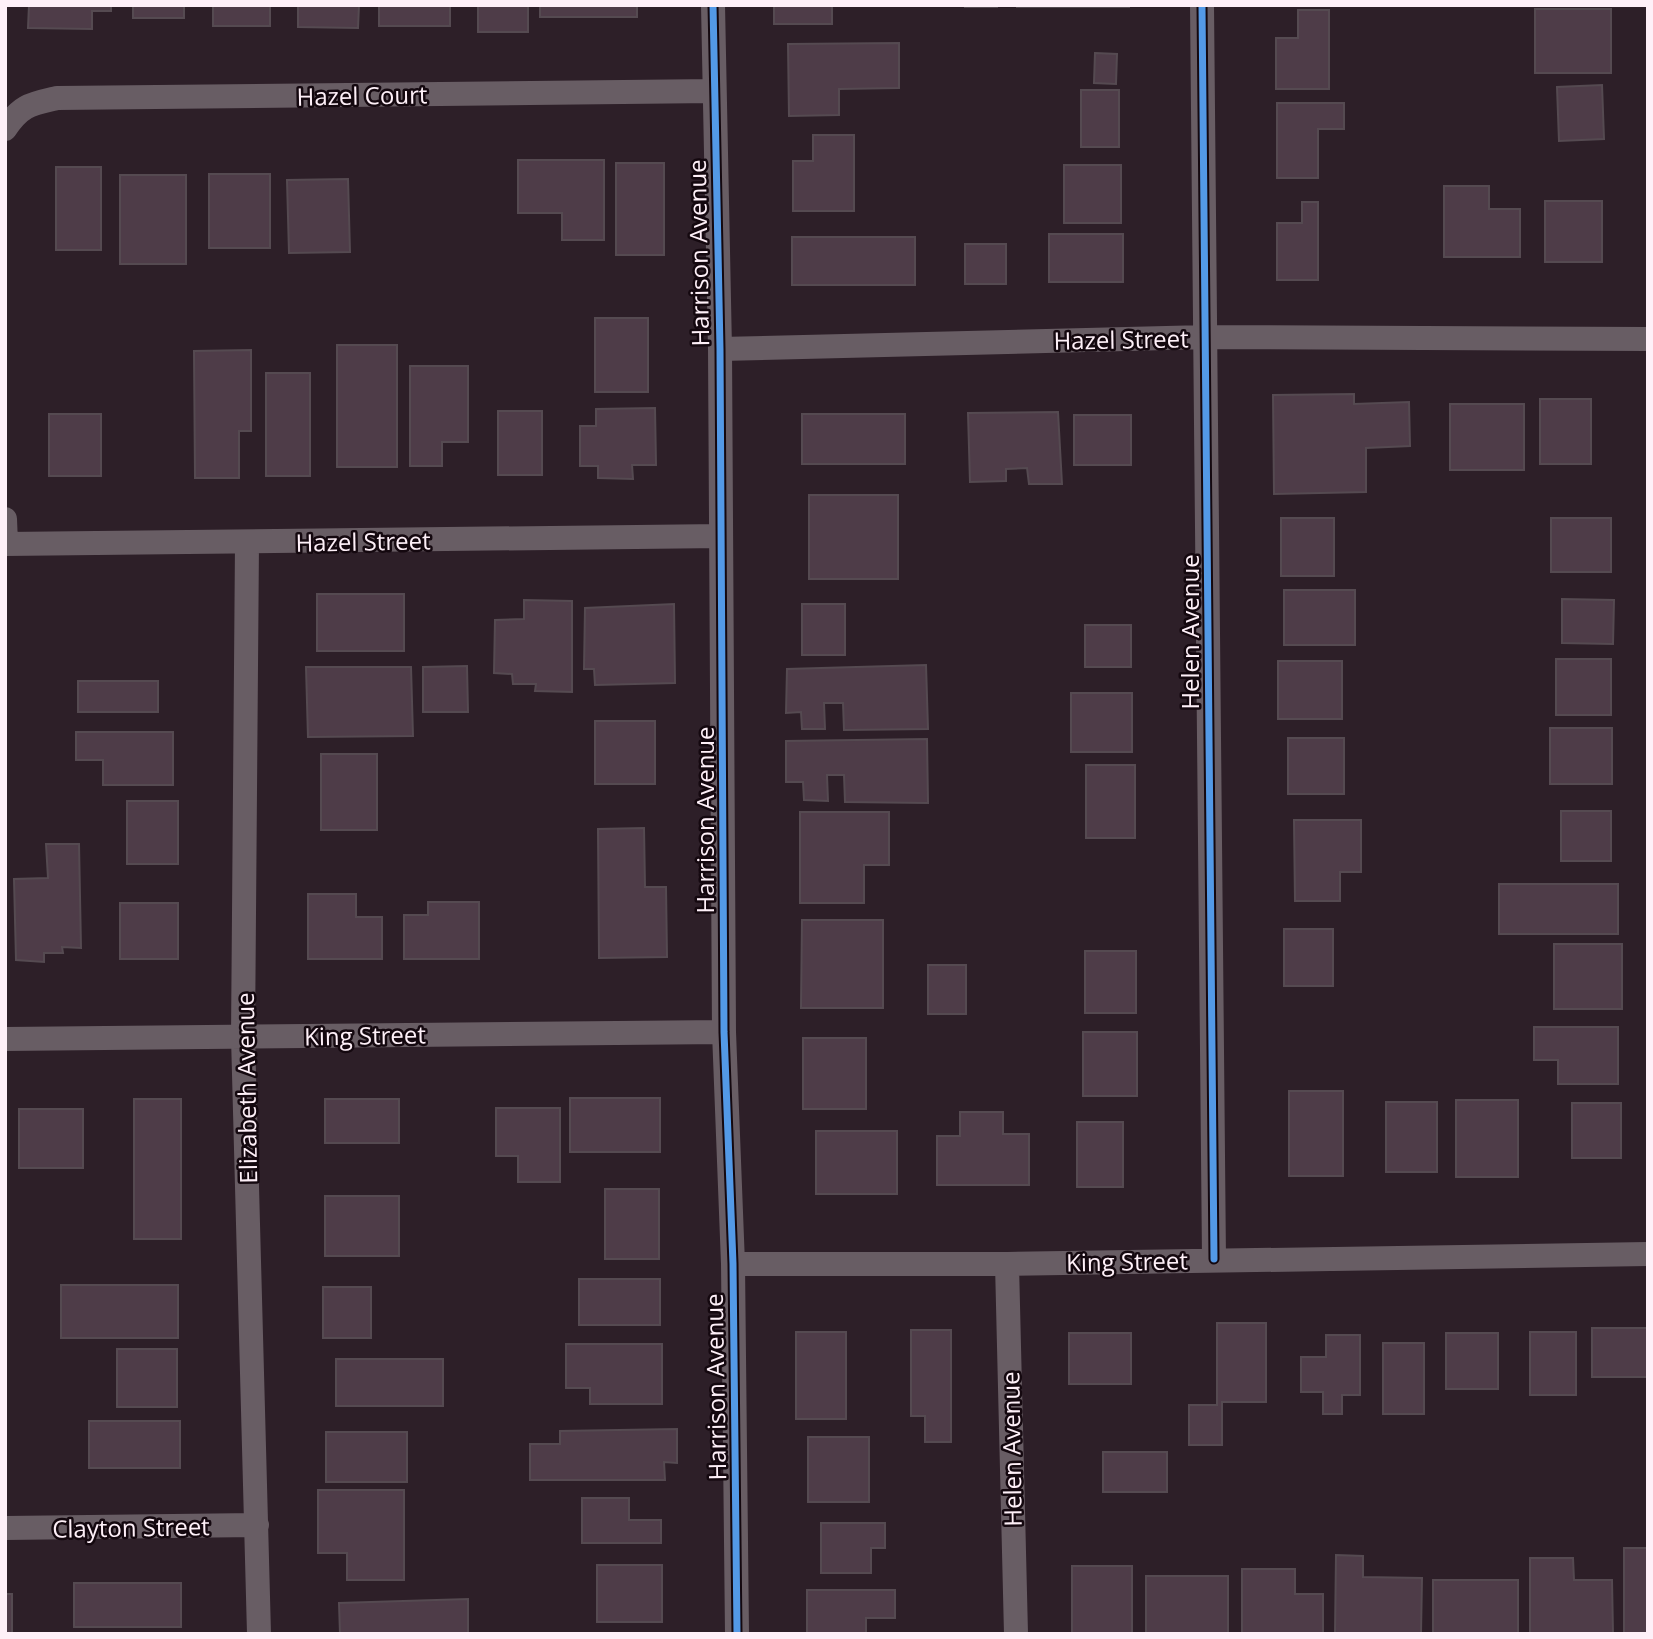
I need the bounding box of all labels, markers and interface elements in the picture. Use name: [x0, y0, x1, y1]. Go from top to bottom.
street label: Hazel Court: [296, 77, 428, 113]
street label: Harrison Avenue: [680, 159, 716, 347]
street label: Hazel Street: [1053, 321, 1189, 357]
street label: Hazel Street: [295, 523, 431, 559]
street label: Helen Avenue: [1173, 554, 1206, 710]
street label: Harrison Avenue: [688, 726, 721, 914]
street label: Elizabeth Avenue: [228, 992, 264, 1184]
street label: King Street: [304, 1017, 426, 1053]
street label: King Street: [1066, 1243, 1188, 1279]
street label: Harrison Avenue: [697, 1293, 733, 1481]
street label: Helen Avenue: [993, 1371, 1029, 1527]
street label: Clayton Street: [52, 1509, 210, 1545]

